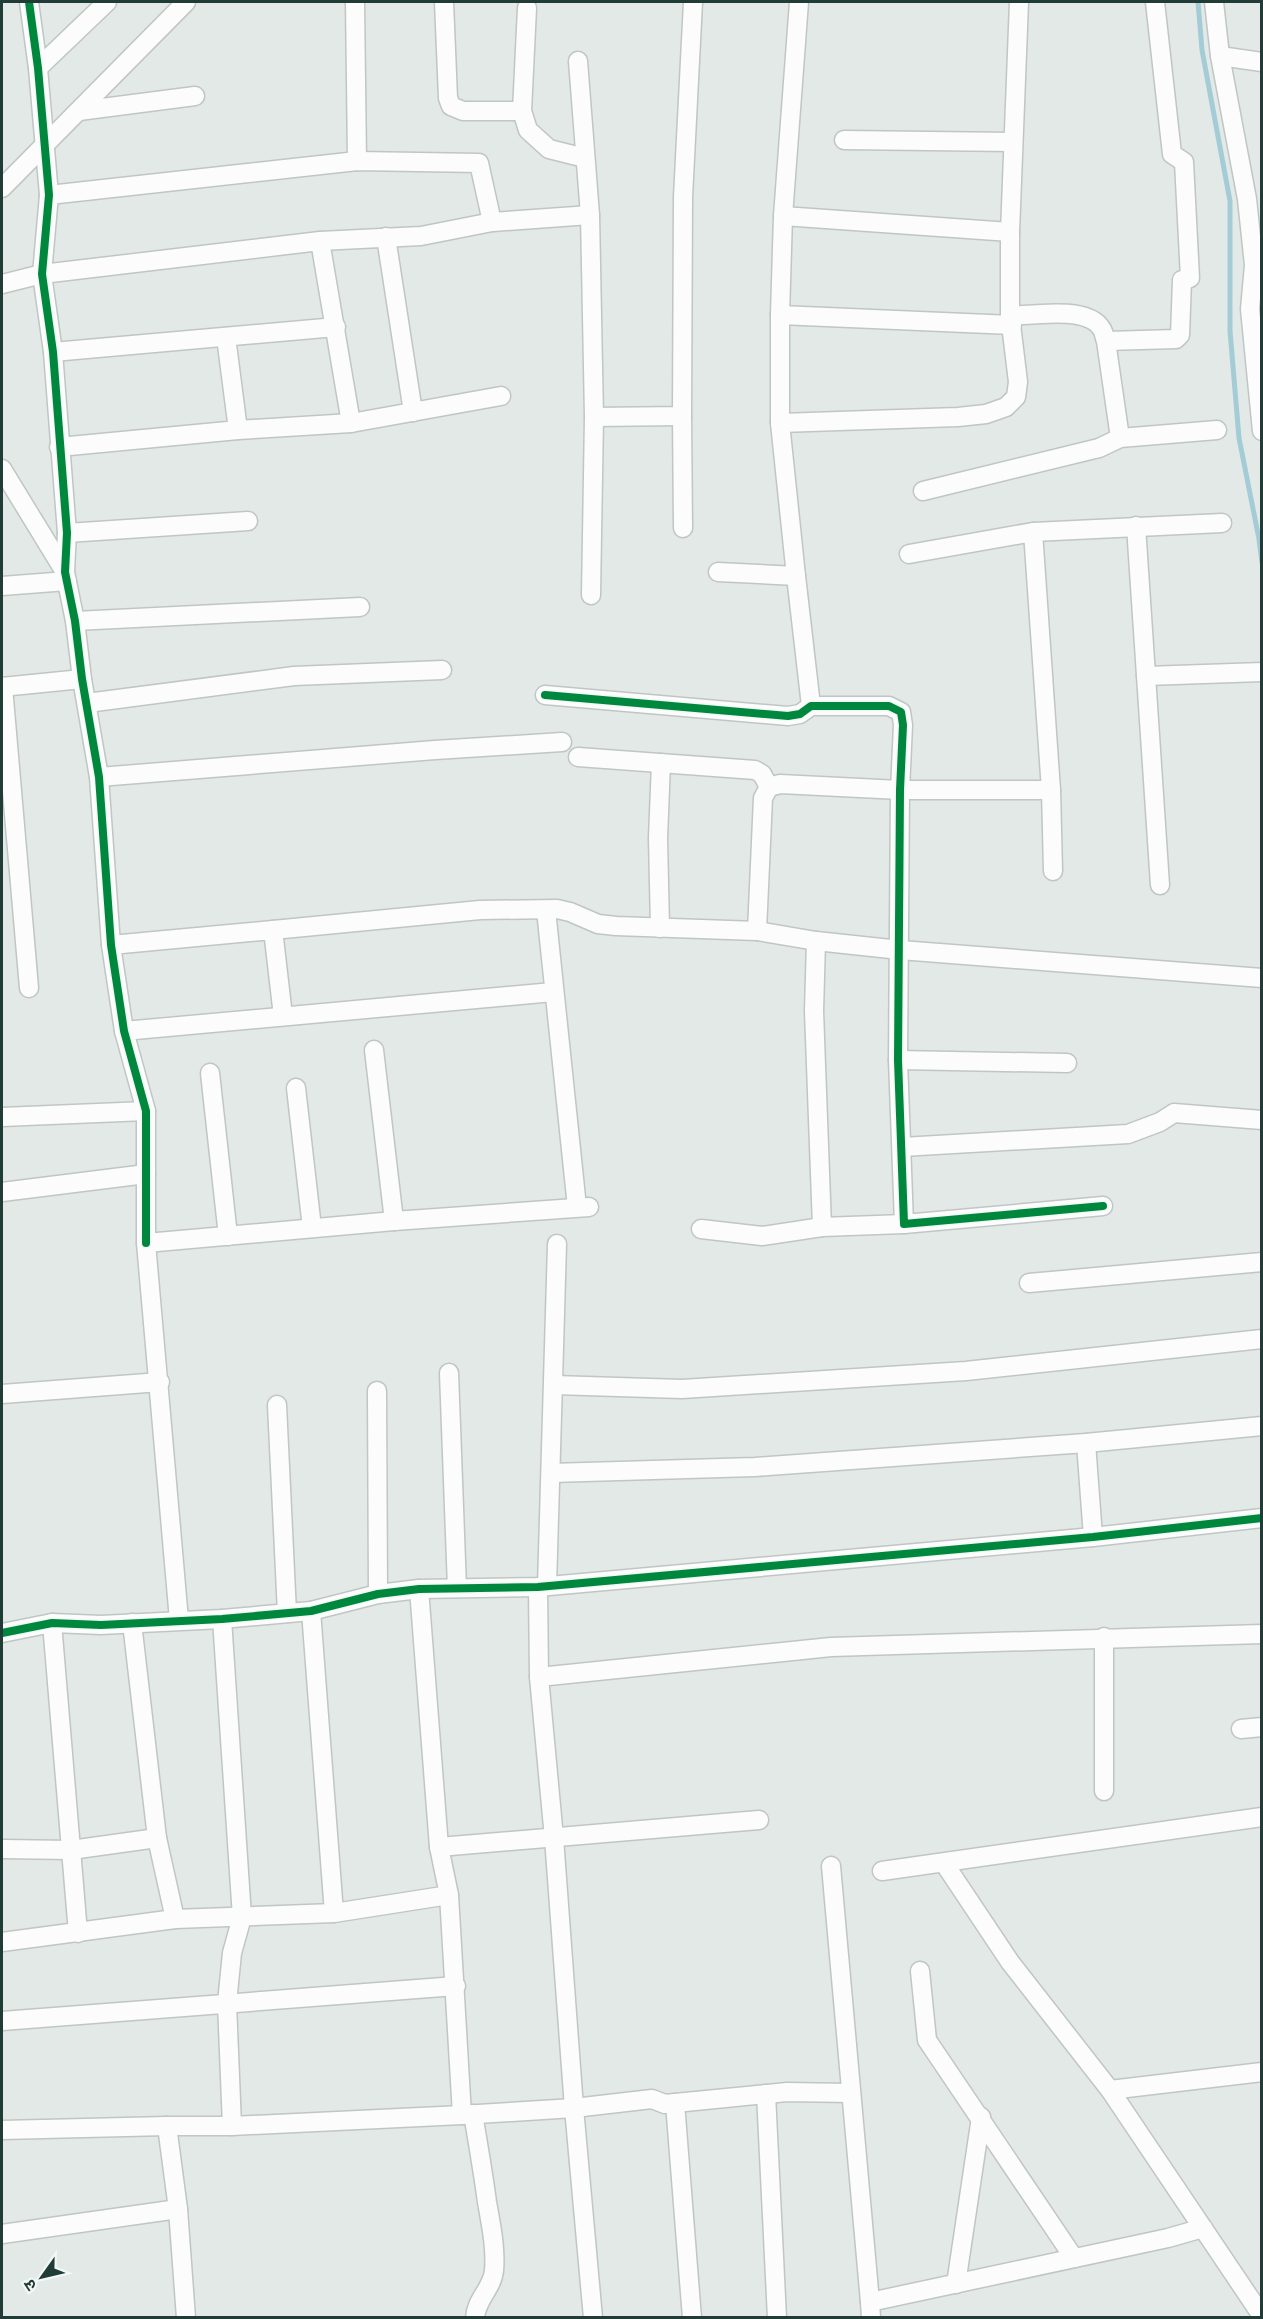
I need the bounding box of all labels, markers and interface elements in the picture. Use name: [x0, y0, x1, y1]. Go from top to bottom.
north arrow: [12, 2247, 72, 2307]
text: उ: [20, 2276, 40, 2294]

